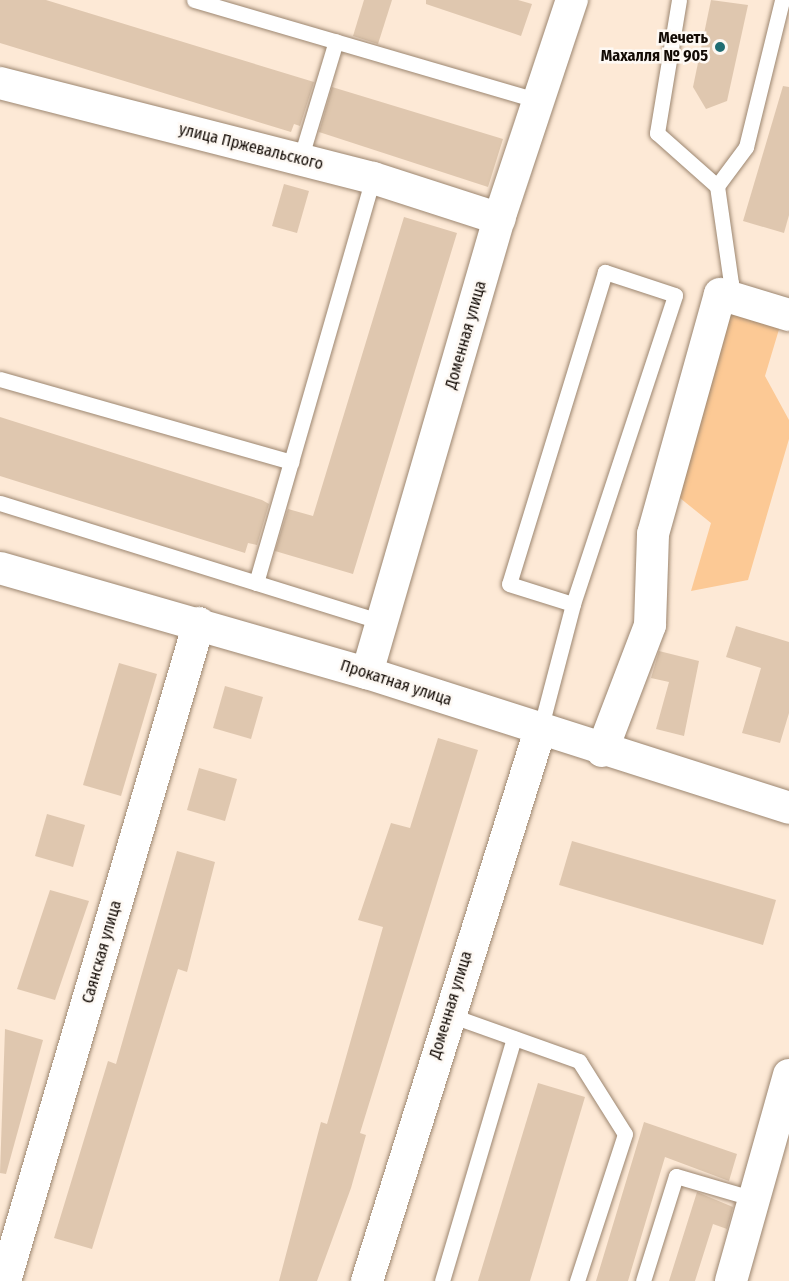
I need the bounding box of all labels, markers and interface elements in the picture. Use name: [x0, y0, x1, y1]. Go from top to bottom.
place label: Мечеть Махалля № 905: [601, 28, 708, 66]
marker: Мечеть Махалля № 905: [713, 40, 727, 54]
street label: улица Пржевальского: [177, 120, 325, 174]
street label: Доменная улица: [441, 279, 491, 391]
street label: Прокатная улица: [338, 656, 454, 710]
street label: Саянская улица: [78, 898, 126, 1006]
street label: Доменная улица: [426, 949, 476, 1061]

